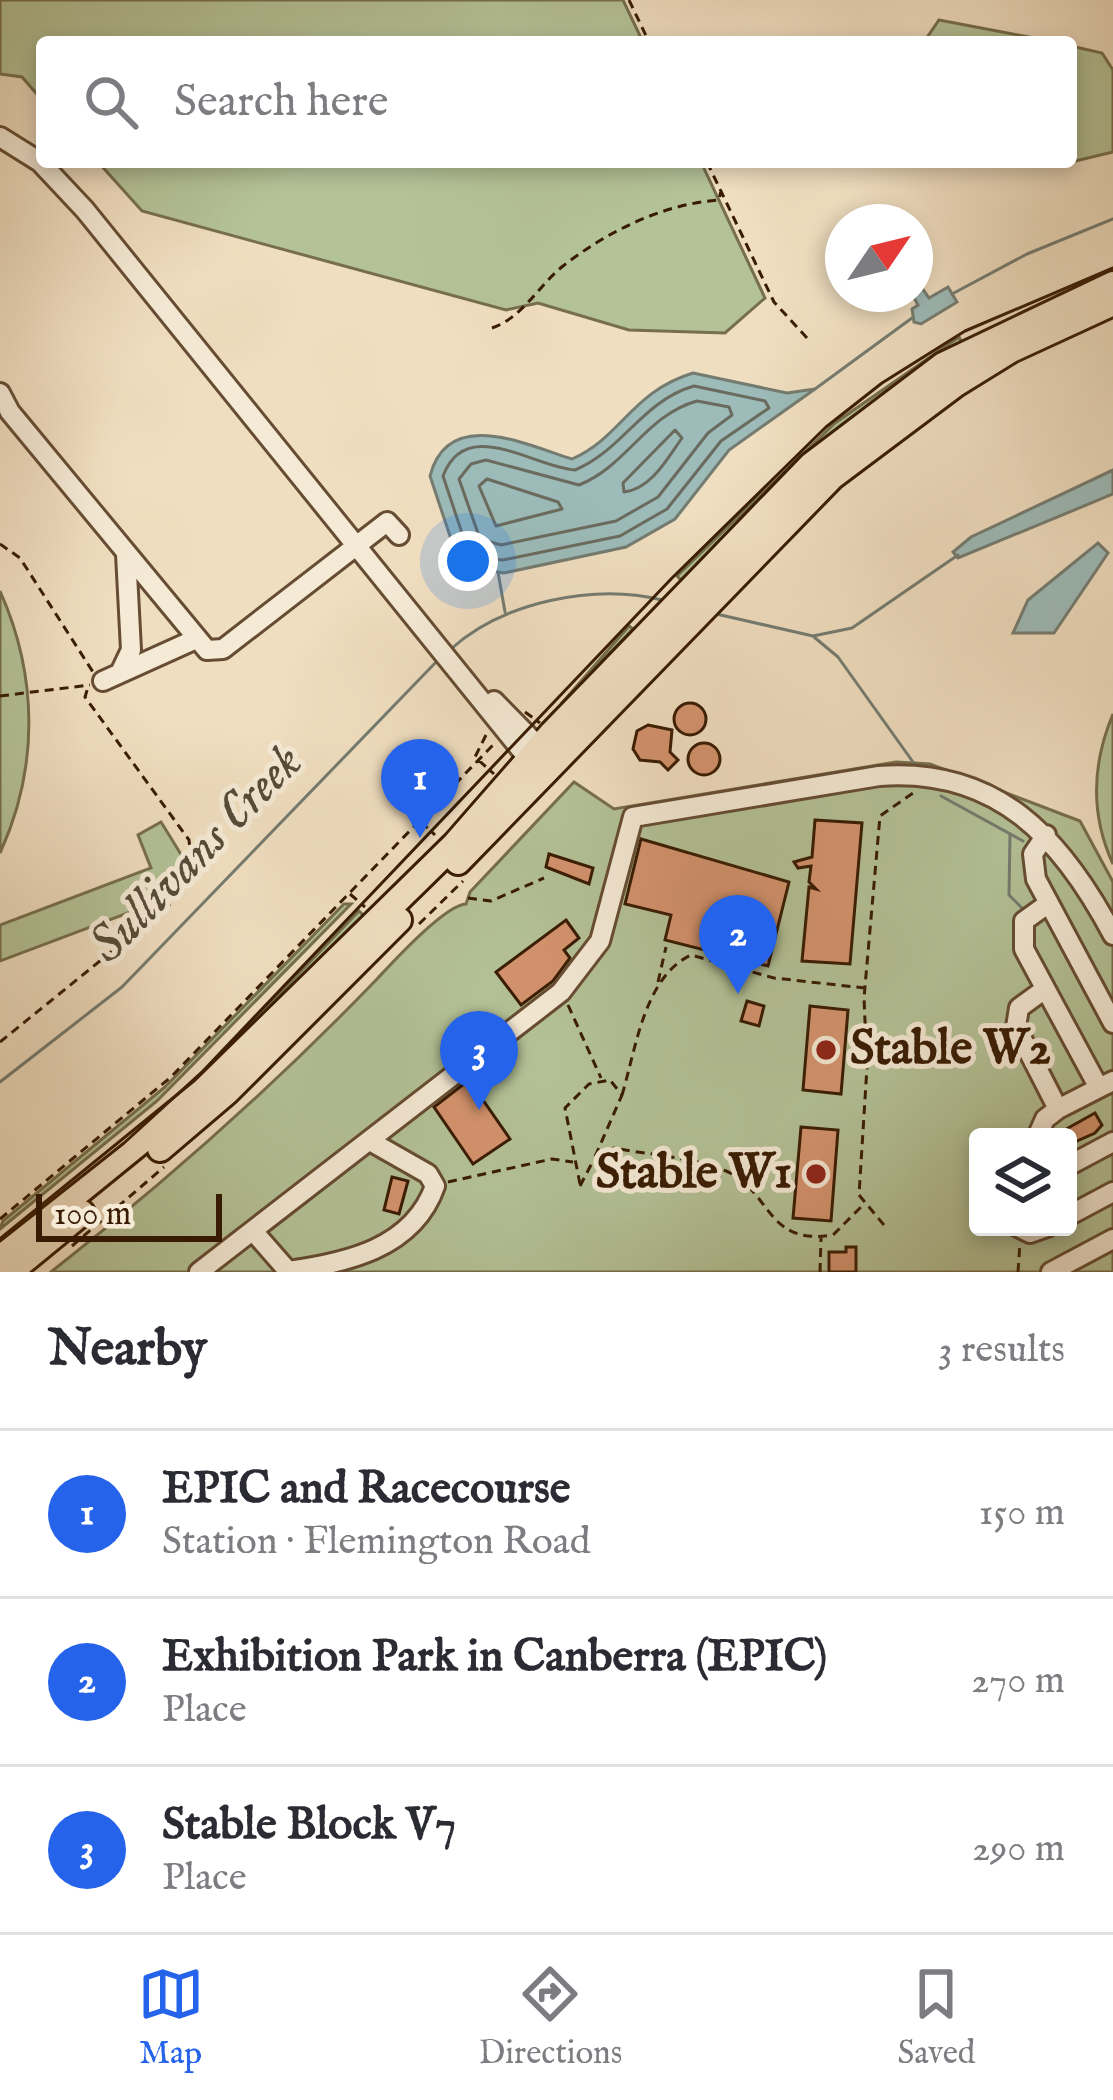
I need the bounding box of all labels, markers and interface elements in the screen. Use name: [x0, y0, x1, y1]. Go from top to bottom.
search box: [36, 36, 1077, 168]
icon: search: [78, 69, 144, 135]
text: Search here: [174, 74, 388, 131]
north arrow: [825, 204, 933, 312]
your location: [438, 531, 498, 591]
water label: Sullivans Creek: [76, 732, 318, 978]
pin: 1: [381, 739, 459, 838]
pin: 2: [699, 895, 777, 994]
pin: 3: [440, 1011, 518, 1110]
place label: Stable W2: [850, 1020, 1051, 1080]
marker: Stable W2: [813, 1037, 839, 1063]
map controls: [969, 1128, 1077, 1236]
button: layers: [969, 1128, 1077, 1236]
place label: Stable W1: [596, 1144, 792, 1204]
marker: Stable W1: [803, 1161, 829, 1187]
scale bar: [36, 1188, 222, 1241]
text: 100 m: [54, 1194, 131, 1236]
text: Nearby: [48, 1318, 207, 1383]
text: 3 results: [938, 1326, 1065, 1375]
text: EPIC and Racecourse: [162, 1461, 571, 1518]
text: 1: [80, 1489, 94, 1538]
text: 150 m: [979, 1489, 1065, 1538]
text: Station · Flemington Road: [162, 1518, 591, 1567]
text: Exhibition Park in Canberra (EPIC): [162, 1629, 827, 1686]
text: 2: [78, 1657, 96, 1706]
text: 270 m: [971, 1657, 1065, 1706]
text: Place: [162, 1686, 247, 1735]
text: Stable Block V7: [162, 1797, 456, 1854]
text: 3: [80, 1825, 94, 1874]
text: 290 m: [972, 1825, 1065, 1874]
text: Place: [162, 1854, 247, 1903]
tab: Map: [138, 1961, 204, 2075]
tab: Directions: [479, 1961, 622, 2075]
tab: Saved: [897, 1961, 975, 2075]

